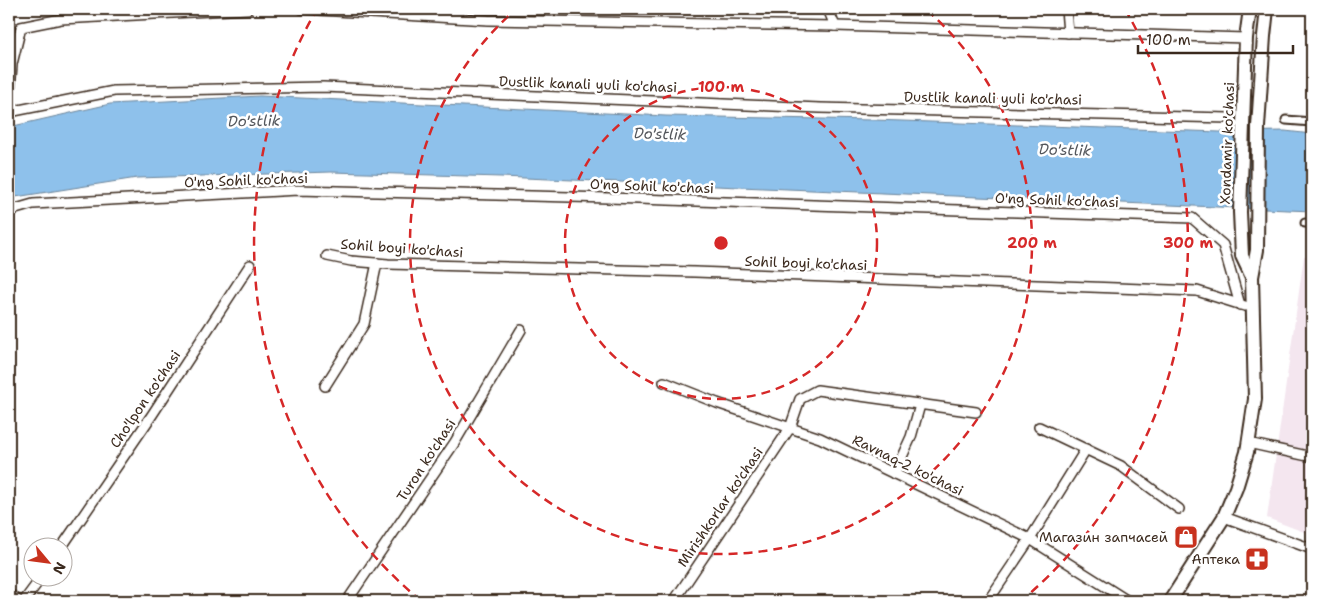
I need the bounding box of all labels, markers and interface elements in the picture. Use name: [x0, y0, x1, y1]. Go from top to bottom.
scale bar: [1138, 22, 1294, 54]
text: 100 m: [1146, 30, 1191, 50]
street label: Dustlik kanali yuli ko'chasi: [499, 72, 677, 96]
text: 100 m: [698, 77, 744, 97]
street label: Xondamir ko'chasi: [1216, 81, 1238, 205]
street label: Dustlik kanali yuli ko'chasi: [904, 87, 1082, 109]
water label: Do'stlik: [227, 111, 281, 131]
water label: Do'stlik: [633, 123, 687, 145]
water label: Do'stlik: [1038, 139, 1092, 161]
street label: O'ng Sohil ko'chasi: [184, 169, 308, 191]
street label: O'ng Sohil ko'chasi: [590, 175, 714, 197]
street label: O'ng Sohil ko'chasi: [995, 189, 1119, 211]
text: 200 m: [1007, 233, 1057, 253]
text: 300 m: [1163, 233, 1213, 253]
centre of rings: [712, 234, 730, 252]
street label: Sohil boyi ko'chasi: [340, 235, 464, 261]
street label: Sohil boyi ko'chasi: [744, 252, 868, 274]
street label: Cho'lpon ko'chasi: [106, 347, 184, 451]
street label: Turon ko'chasi: [393, 415, 459, 505]
street label: Ravnaq-2 ko'chasi: [849, 430, 967, 500]
street label: Mirishkorlar ko'chasi: [673, 444, 767, 570]
shop icon: Магазин запчасей: [1173, 524, 1199, 550]
place label: Магазин запчасей: [1039, 528, 1168, 546]
north arrow: [22, 538, 72, 588]
pharmacy icon: Аптека: [1244, 546, 1270, 572]
place label: Аптека: [1192, 550, 1240, 568]
text: N: [49, 559, 70, 578]

